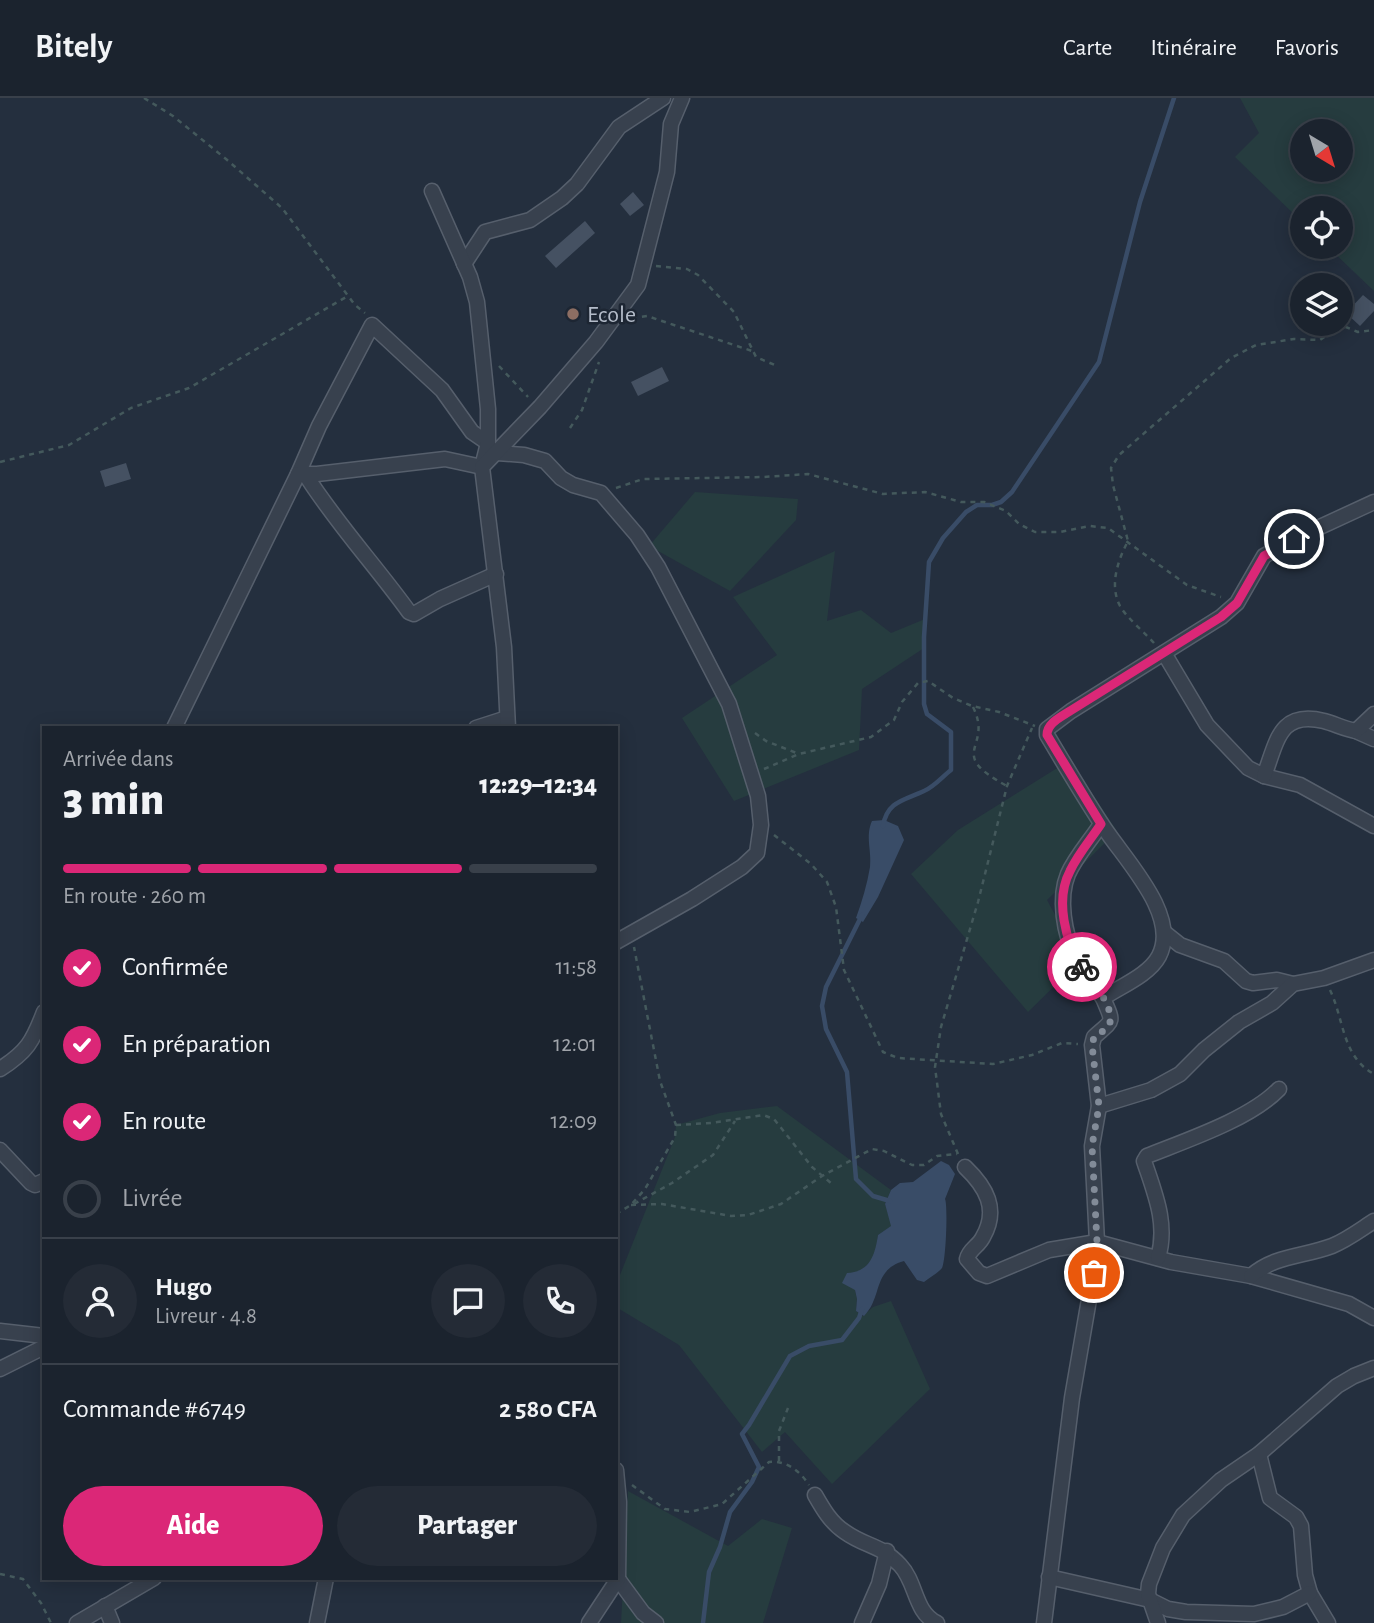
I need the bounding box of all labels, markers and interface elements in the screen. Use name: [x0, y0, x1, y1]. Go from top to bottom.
text: Bitely: [35, 31, 113, 64]
text: Carte: [1063, 36, 1112, 60]
text: Itinéraire: [1150, 36, 1237, 60]
text: Favoris: [1275, 36, 1339, 60]
north arrow: [1290, 119, 1353, 182]
map controls: [1290, 119, 1353, 336]
button: locate: [1290, 196, 1353, 259]
button: layers: [1290, 273, 1353, 336]
place label: Ecole: [587, 303, 636, 327]
marker: Ecole: [565, 306, 581, 322]
pin: [1264, 509, 1324, 569]
icon: home: [1275, 520, 1313, 558]
text: Arrivée dans: [63, 748, 174, 771]
text: 12:29–12:34: [479, 772, 597, 798]
text: 3 min: [63, 777, 164, 823]
text: En route · 260 m: [63, 885, 206, 908]
courier: [1047, 932, 1117, 1002]
icon: bike: [1063, 948, 1101, 986]
icon: check: [63, 949, 101, 987]
text: Confirmée: [122, 954, 228, 980]
text: 11:58: [555, 956, 597, 979]
icon: check: [63, 1026, 101, 1064]
text: En préparation: [122, 1031, 271, 1057]
text: 12:01: [553, 1033, 597, 1056]
icon: check: [63, 1103, 101, 1141]
text: En route: [122, 1108, 206, 1134]
text: 12:09: [550, 1110, 597, 1133]
text: Livrée: [122, 1185, 182, 1211]
pin: [1064, 1243, 1124, 1303]
icon: bag: [1075, 1254, 1113, 1292]
button: person: [63, 1264, 137, 1338]
button: chat: [431, 1264, 505, 1338]
button: phone: [523, 1264, 597, 1338]
text: Hugo: [155, 1274, 212, 1300]
text: Livreur · 4.8: [155, 1305, 257, 1328]
text: Commande #6749: [63, 1396, 246, 1422]
text: 2 580 CFA: [499, 1396, 597, 1422]
button: Aide: [63, 1486, 323, 1566]
button: Partager: [337, 1486, 597, 1566]

